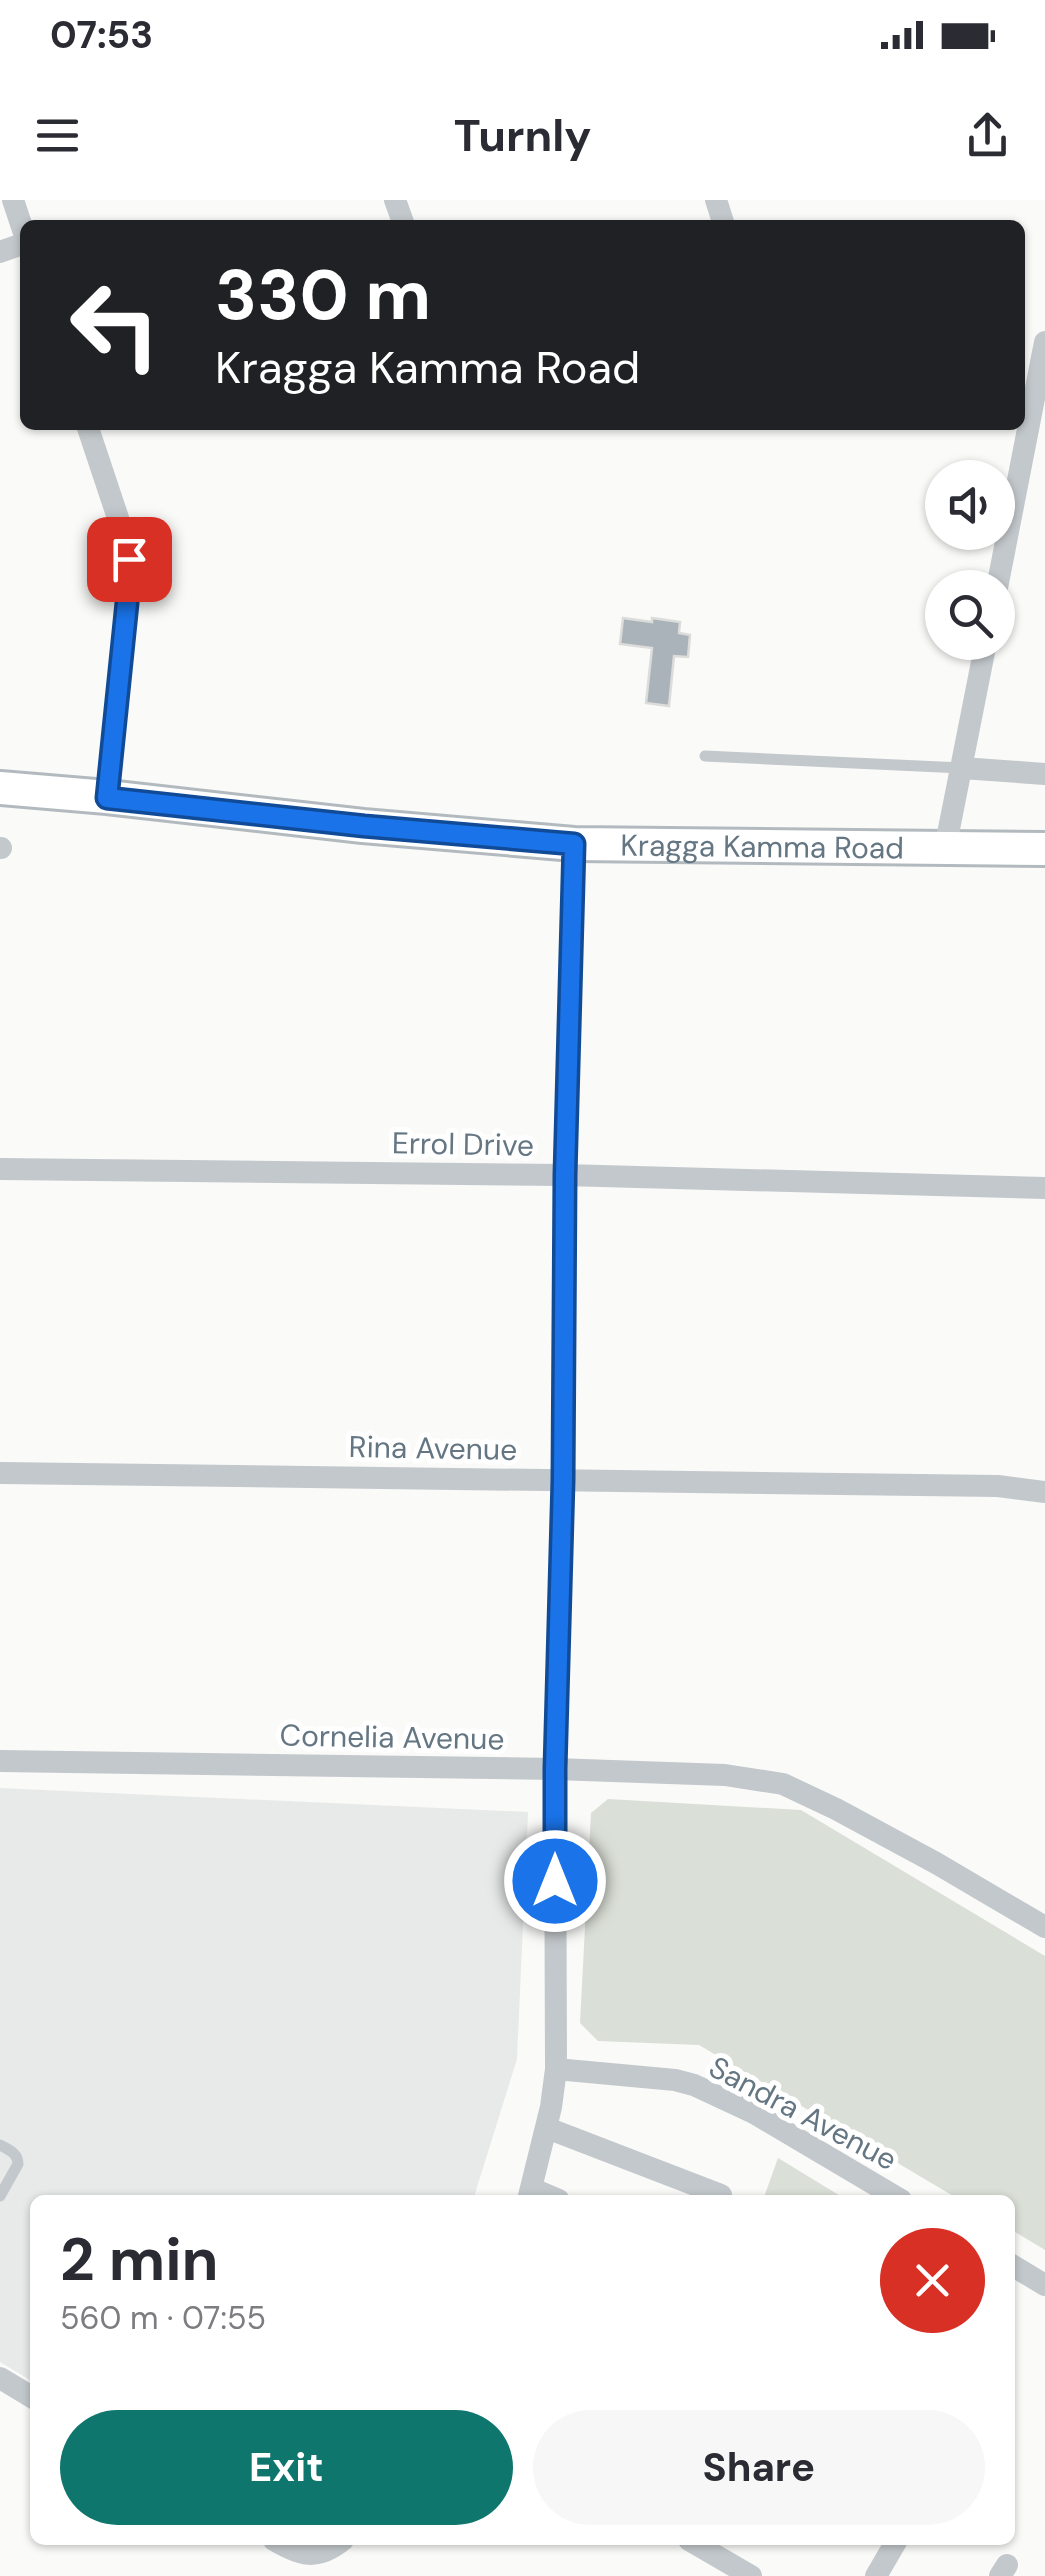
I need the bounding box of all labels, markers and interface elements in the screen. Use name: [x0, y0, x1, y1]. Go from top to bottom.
text: 07:53: [50, 10, 153, 60]
text: Turnly: [454, 106, 591, 165]
icon: menu: [30, 108, 85, 163]
icon: share: [960, 108, 1015, 163]
text: 330 m: [215, 250, 431, 341]
icon: left: [50, 260, 180, 390]
text: Kragga Kamma Road: [215, 338, 640, 397]
map controls: [925, 460, 1015, 660]
button: sound: [925, 460, 1015, 550]
pin: [87, 517, 172, 602]
icon: arrive: [102, 532, 157, 587]
button: search: [925, 570, 1015, 660]
street label: Kragga Kamma Road: [620, 825, 904, 867]
street label: Errol Drive: [392, 1123, 534, 1165]
street label: Rina Avenue: [348, 1427, 518, 1469]
street label: Cornelia Avenue: [279, 1716, 505, 1758]
position arrow: [503, 1829, 607, 1933]
street label: Sandra Avenue: [702, 2047, 904, 2179]
text: 2 min: [60, 2220, 219, 2299]
button: close: [880, 2228, 985, 2333]
text: 560 m · 07:55: [60, 2297, 266, 2339]
button: Exit: [60, 2410, 513, 2525]
button: Share: [533, 2410, 985, 2525]

